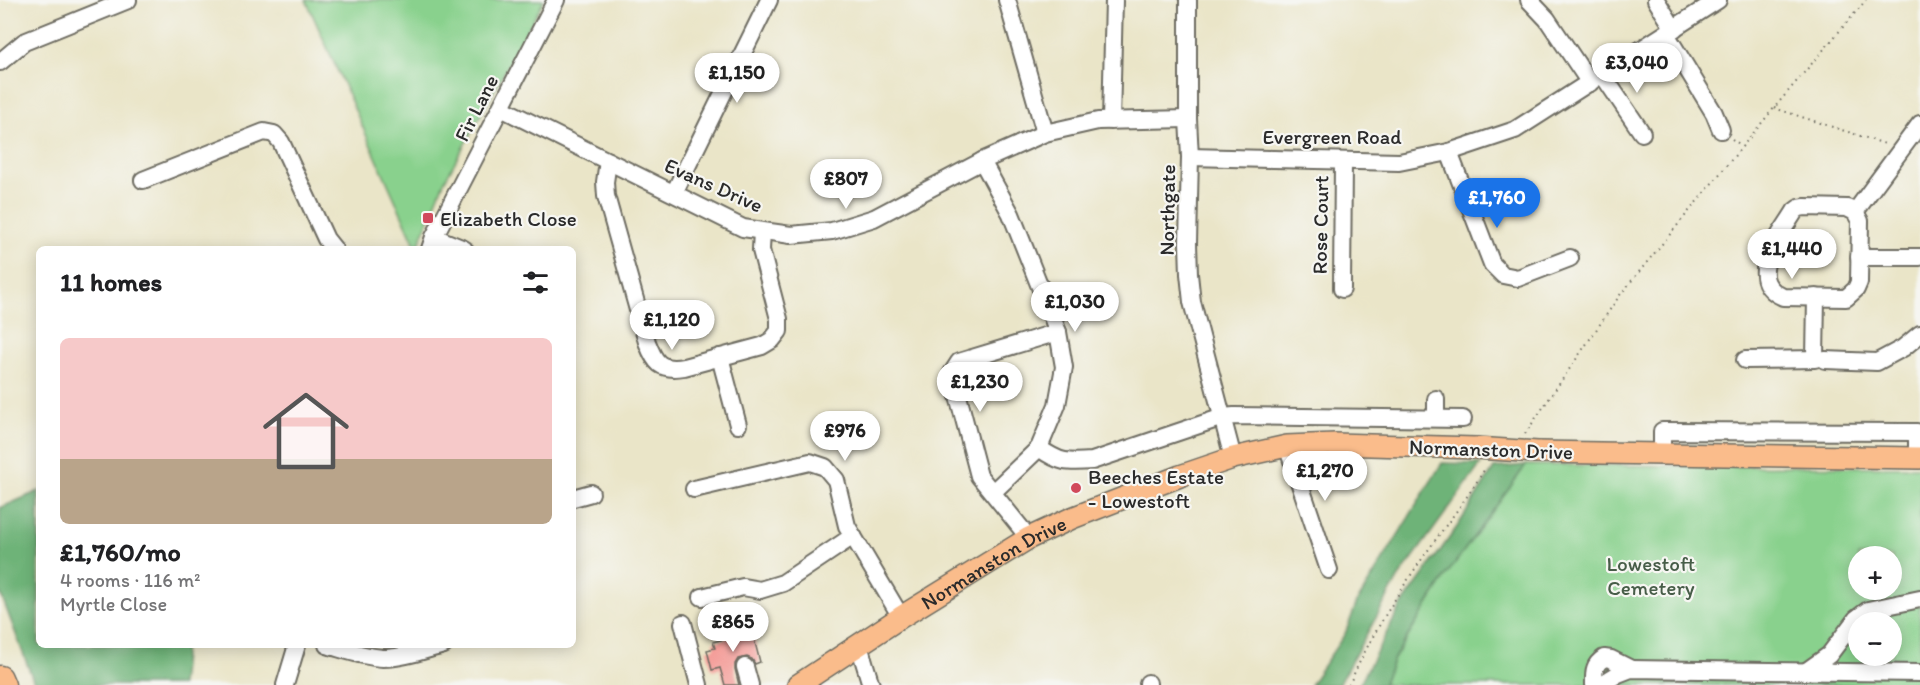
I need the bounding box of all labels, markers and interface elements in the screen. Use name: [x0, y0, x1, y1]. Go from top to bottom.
pin: £3,040: [1588, 43, 1686, 94]
text: £3,040: [1606, 50, 1669, 74]
pin: £1,150: [688, 53, 786, 104]
text: £1,150: [709, 60, 765, 84]
street label: Fir Lane: [449, 70, 503, 146]
street label: Evergreen Road: [1262, 124, 1402, 149]
street label: Evans Drive: [661, 152, 767, 218]
pin: £807: [810, 159, 882, 210]
street label: Northgate: [1154, 164, 1180, 256]
text: £807: [824, 166, 868, 190]
street label: Rose Court: [1307, 175, 1333, 275]
pin: £1,760: [1448, 178, 1546, 229]
text: £1,760: [1468, 185, 1526, 209]
place label: Elizabeth Close: [440, 206, 577, 231]
marker: Elizabeth Close: [421, 211, 435, 225]
pin: £1,440: [1743, 229, 1841, 280]
text: £1,440: [1761, 236, 1823, 260]
text: 11 homes: [60, 266, 162, 298]
icon: filters: [519, 266, 552, 299]
pin: £1,030: [1026, 282, 1124, 333]
text: £1,030: [1045, 289, 1105, 313]
pin: £1,120: [623, 300, 721, 351]
text: £1,120: [644, 307, 700, 331]
pin: £1,230: [931, 362, 1029, 413]
text: £1,230: [951, 369, 1009, 393]
icon: home: [252, 377, 360, 485]
pin: £976: [809, 411, 881, 462]
text: £976: [824, 418, 866, 442]
street label: Normanston Drive: [1408, 434, 1574, 464]
pin: £1,270: [1276, 451, 1374, 502]
text: £1,270: [1296, 458, 1354, 482]
place label: Beeches Estate - Lowestoft: [1088, 464, 1224, 513]
marker: Beeches Estate - Lowestoft: [1069, 481, 1083, 495]
street label: Normanston Drive: [916, 510, 1070, 614]
text: £1,760/mo: [60, 536, 181, 568]
map controls: [1848, 546, 1902, 666]
button: +: [1848, 546, 1902, 600]
park label: Lowestoft Cemetery: [1607, 551, 1695, 600]
text: 4 rooms · 116 m²: [60, 568, 200, 592]
text: Myrtle Close: [60, 592, 167, 616]
pin: £865: [697, 602, 769, 653]
text: £865: [712, 609, 754, 633]
button: −: [1848, 612, 1902, 666]

